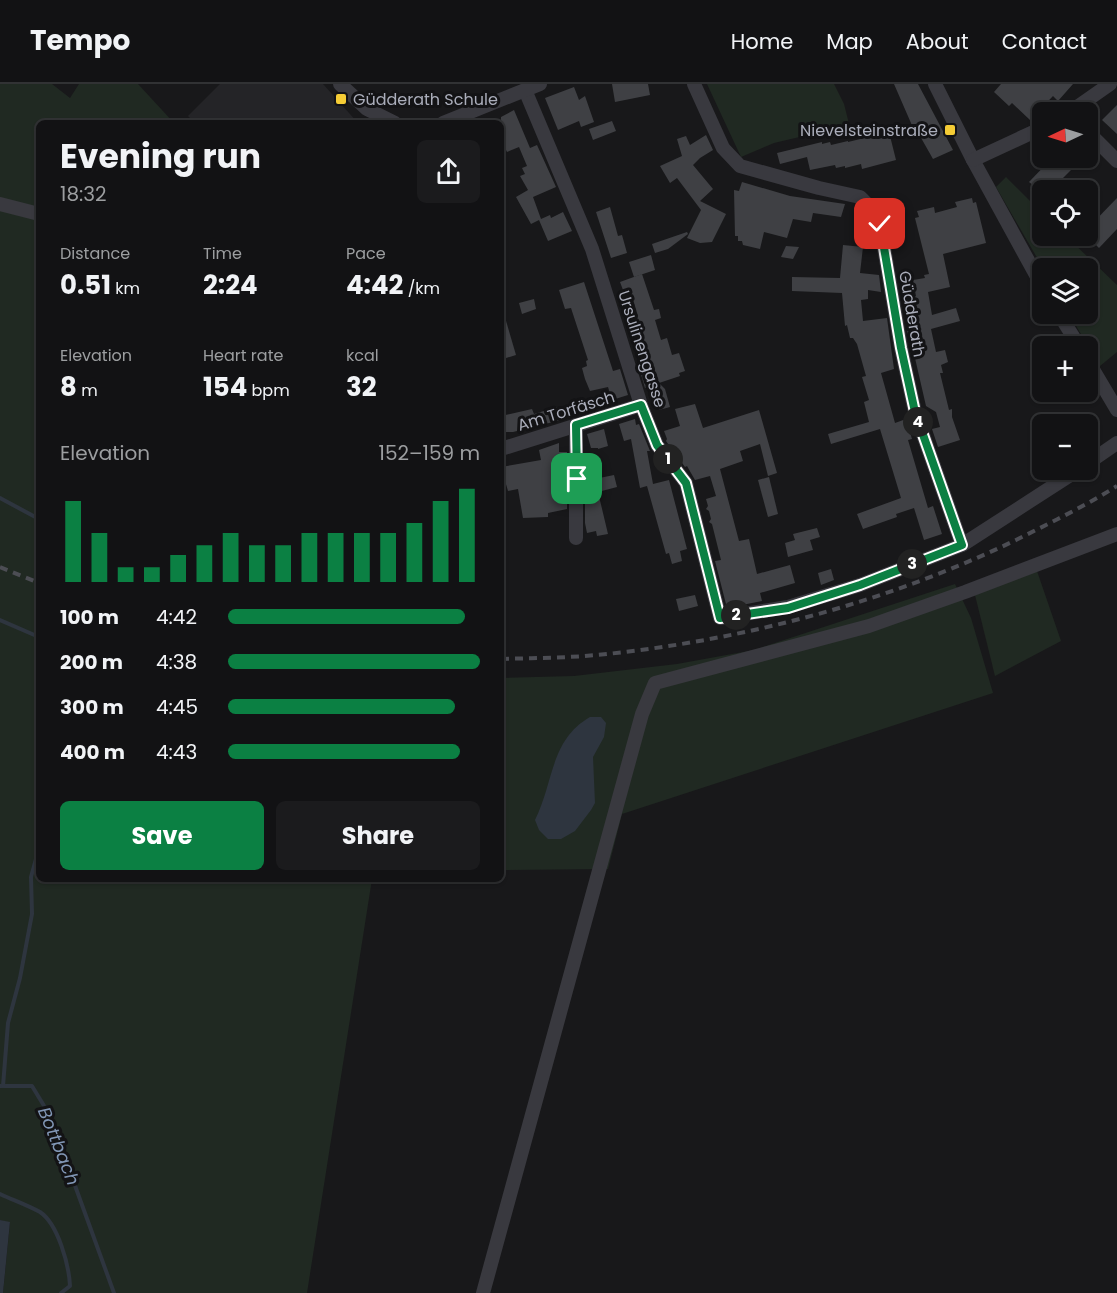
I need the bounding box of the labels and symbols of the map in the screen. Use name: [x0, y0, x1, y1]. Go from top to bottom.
place label: Güdderath Schule: [353, 88, 498, 111]
marker: Güdderath Schule: [334, 92, 348, 106]
north arrow: [1032, 102, 1098, 168]
place label: Nievelsteinstraße: [800, 119, 938, 142]
marker: Nievelsteinstraße: [943, 123, 957, 137]
pin: [854, 198, 905, 249]
street label: Güdderath: [893, 269, 931, 359]
street label: Ursulinengasse: [612, 287, 672, 411]
street label: Am Torfäsch: [514, 385, 618, 437]
pin: 4: [903, 407, 933, 437]
pin: 1: [653, 444, 683, 474]
pin: [551, 453, 602, 504]
pin: 3: [897, 549, 927, 579]
pin: 2: [721, 600, 751, 630]
water label: Bottbach: [32, 1103, 86, 1189]

